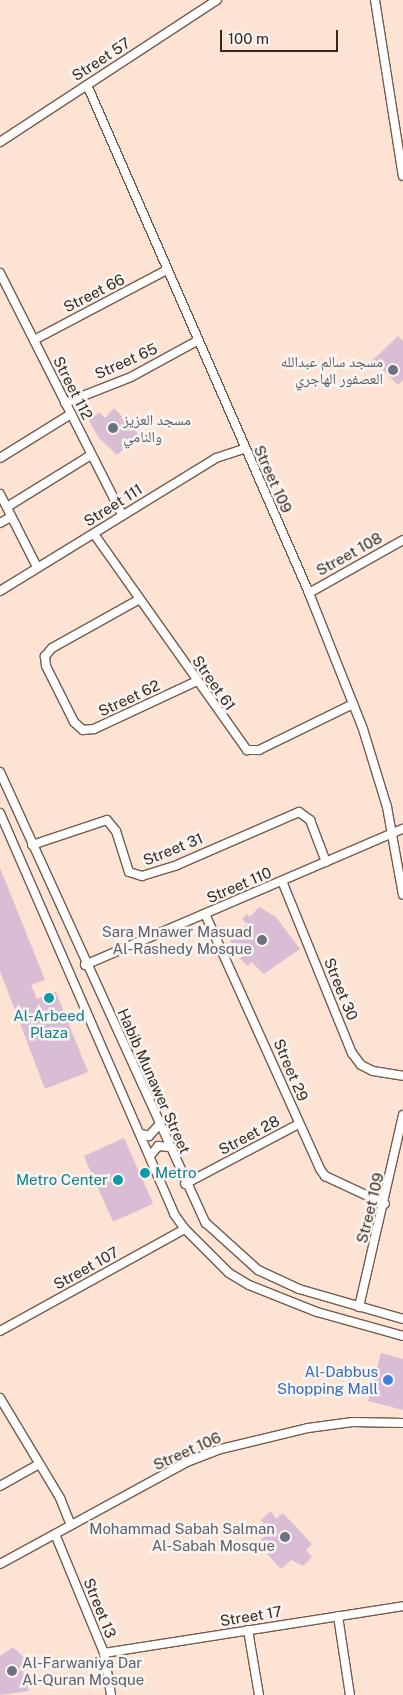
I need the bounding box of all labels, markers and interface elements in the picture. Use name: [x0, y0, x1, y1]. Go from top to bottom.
scale bar: [223, 20, 340, 52]
text: 100 m: [228, 30, 269, 47]
street label: Street 57: [68, 33, 134, 85]
street label: Street 66: [60, 270, 128, 316]
street label: Street 65: [92, 339, 160, 383]
place label: مسجد سالم عبدالله العصفور الهاجري: [281, 352, 383, 387]
street label: Street 112: [49, 353, 97, 423]
marker: مسجد سالم عبدالله العصفور الهاجري: [387, 364, 399, 376]
place label: مسجد العزيز والنامي: [123, 410, 191, 445]
marker: مسجد العزيز والنامي: [107, 422, 119, 434]
street label: Street 109: [250, 442, 296, 516]
street label: Street 111: [80, 480, 146, 530]
street label: Street 108: [313, 529, 385, 579]
street label: Street 61: [189, 652, 239, 714]
street label: Street 62: [95, 676, 163, 720]
street label: Street 31: [140, 829, 206, 869]
street label: Street 110: [204, 863, 274, 907]
place label: Sara Mnawer Masuad Al-Rashedy Mosque: [102, 922, 252, 957]
marker: Sara Mnawer Masuad Al-Rashedy Mosque: [256, 934, 268, 946]
street label: Street 30: [320, 955, 362, 1023]
marker: Al-Arbeed Plaza: [43, 992, 55, 1004]
place label: Al-Arbeed Plaza: [13, 1006, 85, 1041]
street label: Habib Munawer Street: [114, 1006, 194, 1156]
street label: Street 29: [270, 1036, 312, 1104]
street label: Street 28: [216, 1112, 282, 1158]
place label: Metro: [155, 1164, 196, 1182]
marker: Metro: [139, 1167, 151, 1179]
place label: Metro Center: [16, 1171, 108, 1189]
street label: Street 109: [353, 1171, 387, 1245]
marker: Metro Center: [112, 1174, 124, 1186]
street label: Street 107: [50, 1243, 122, 1293]
place label: Al-Dabbus Shopping Mall: [277, 1362, 378, 1397]
marker: Al-Dabbus Shopping Mall: [382, 1374, 394, 1386]
street label: Street 106: [150, 1428, 224, 1474]
place label: Mohammad Sabah Salman Al-Sabah Mosque: [89, 1519, 275, 1554]
marker: Mohammad Sabah Salman Al-Sabah Mosque: [279, 1531, 291, 1543]
street label: Street 13: [80, 1575, 120, 1641]
street label: Street 17: [219, 1602, 283, 1630]
place label: Al-Farwaniya Dar Al-Quran Mosque: [22, 1653, 144, 1688]
marker: Al-Farwaniya Dar Al-Quran Mosque: [6, 1665, 18, 1677]

